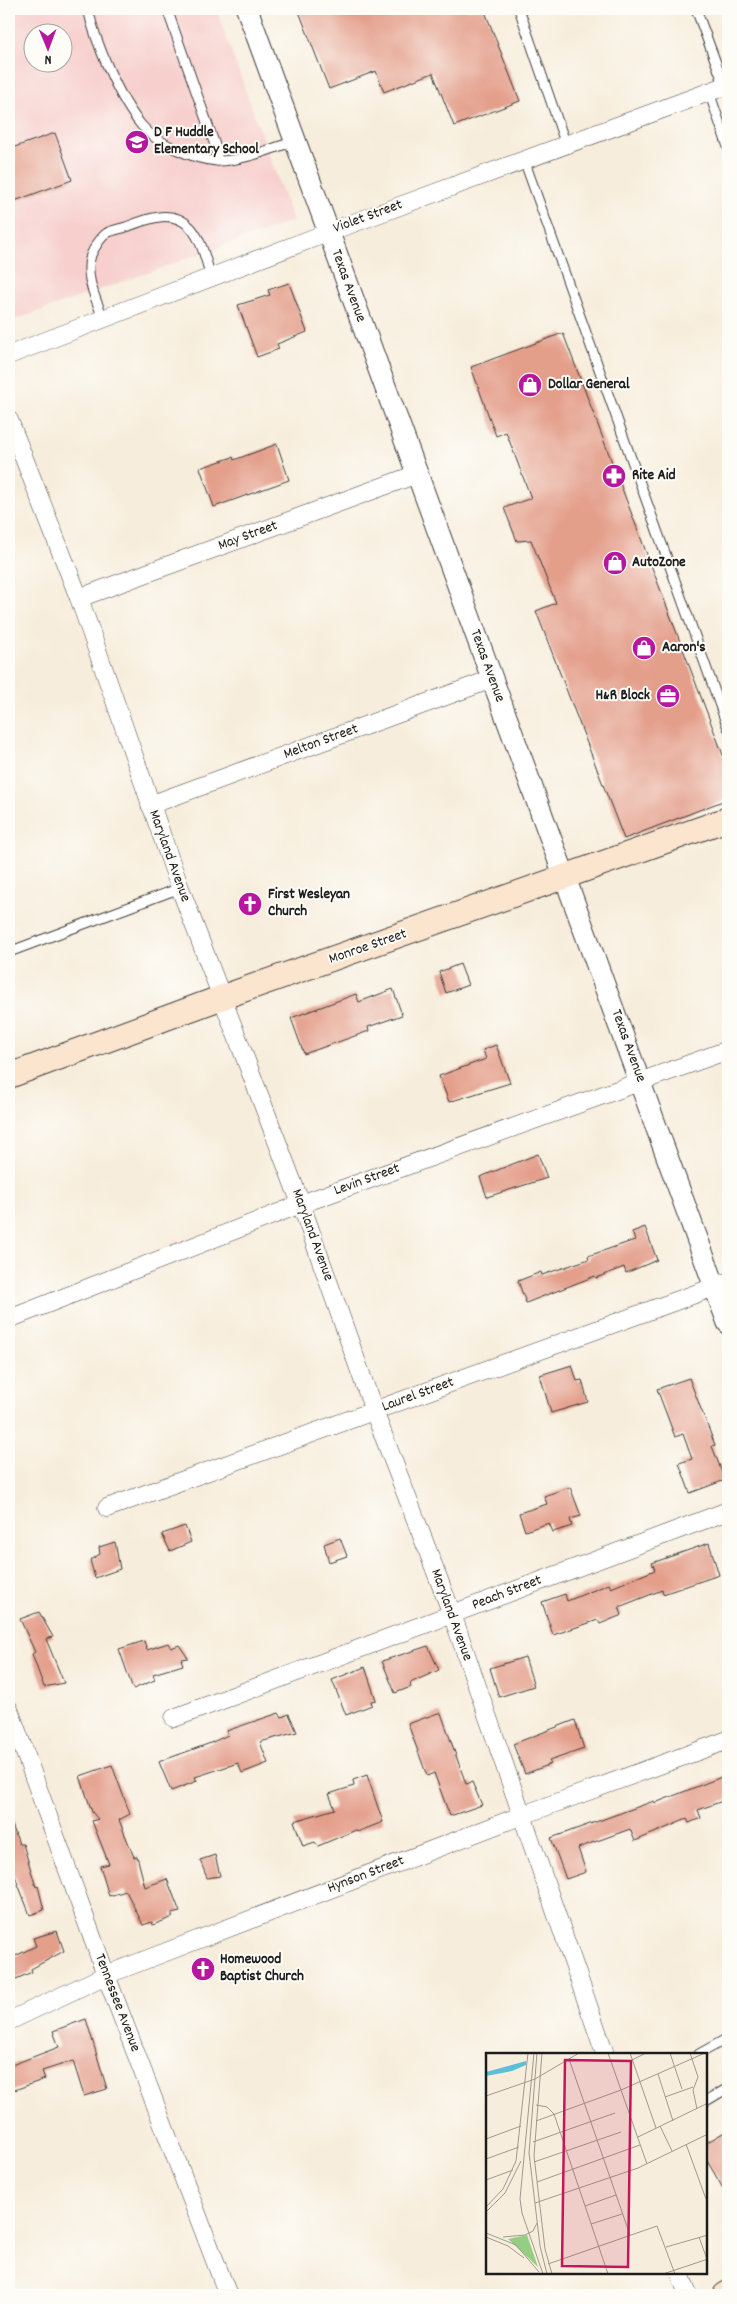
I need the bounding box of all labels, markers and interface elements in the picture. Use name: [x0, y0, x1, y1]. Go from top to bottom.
north arrow: [22, 22, 72, 72]
text: N: [44, 49, 52, 69]
place label: D F Huddle Elementary School: [154, 122, 259, 161]
school or university icon: D F Huddle Elementary School: [124, 129, 150, 155]
street label: Violet Street: [330, 194, 406, 240]
street label: Texas Avenue: [325, 247, 371, 326]
shop icon: Dollar General: [517, 372, 543, 398]
place label: Dollar General: [548, 374, 630, 396]
pharmacy icon: Rite Aid: [601, 463, 627, 489]
place label: Rite Aid: [632, 465, 676, 487]
street label: May Street: [215, 515, 281, 557]
shop icon: AutoZone: [602, 550, 628, 576]
place label: AutoZone: [632, 552, 686, 574]
street label: Texas Avenue: [464, 627, 510, 706]
shop icon: Aaron's: [631, 635, 657, 661]
place label: Aaron's: [662, 637, 706, 659]
office icon: H&R Block: [655, 683, 681, 709]
place label: H&R Block: [595, 685, 650, 707]
street label: Melton Street: [281, 718, 362, 766]
street label: Maryland Avenue: [142, 807, 196, 905]
place label: First Wesleyan Church: [268, 884, 350, 923]
church icon: First Wesleyan Church: [237, 891, 263, 917]
street label: Monroe Street: [326, 923, 410, 971]
street label: Texas Avenue: [605, 1007, 651, 1086]
street label: Levin Street: [331, 1158, 403, 1202]
street label: Maryland Avenue: [285, 1186, 339, 1284]
street label: Laurel Street: [379, 1372, 458, 1418]
street label: Maryland Avenue: [424, 1566, 478, 1664]
street label: Peach Street: [469, 1569, 546, 1616]
street label: Hynson Street: [324, 1850, 408, 1900]
place label: Homewood Baptist Church: [220, 1949, 304, 1988]
street label: Tennessee Avenue: [88, 1951, 146, 2056]
church icon: Homewood Baptist Church: [190, 1956, 216, 1982]
inset map: [486, 2053, 707, 2274]

